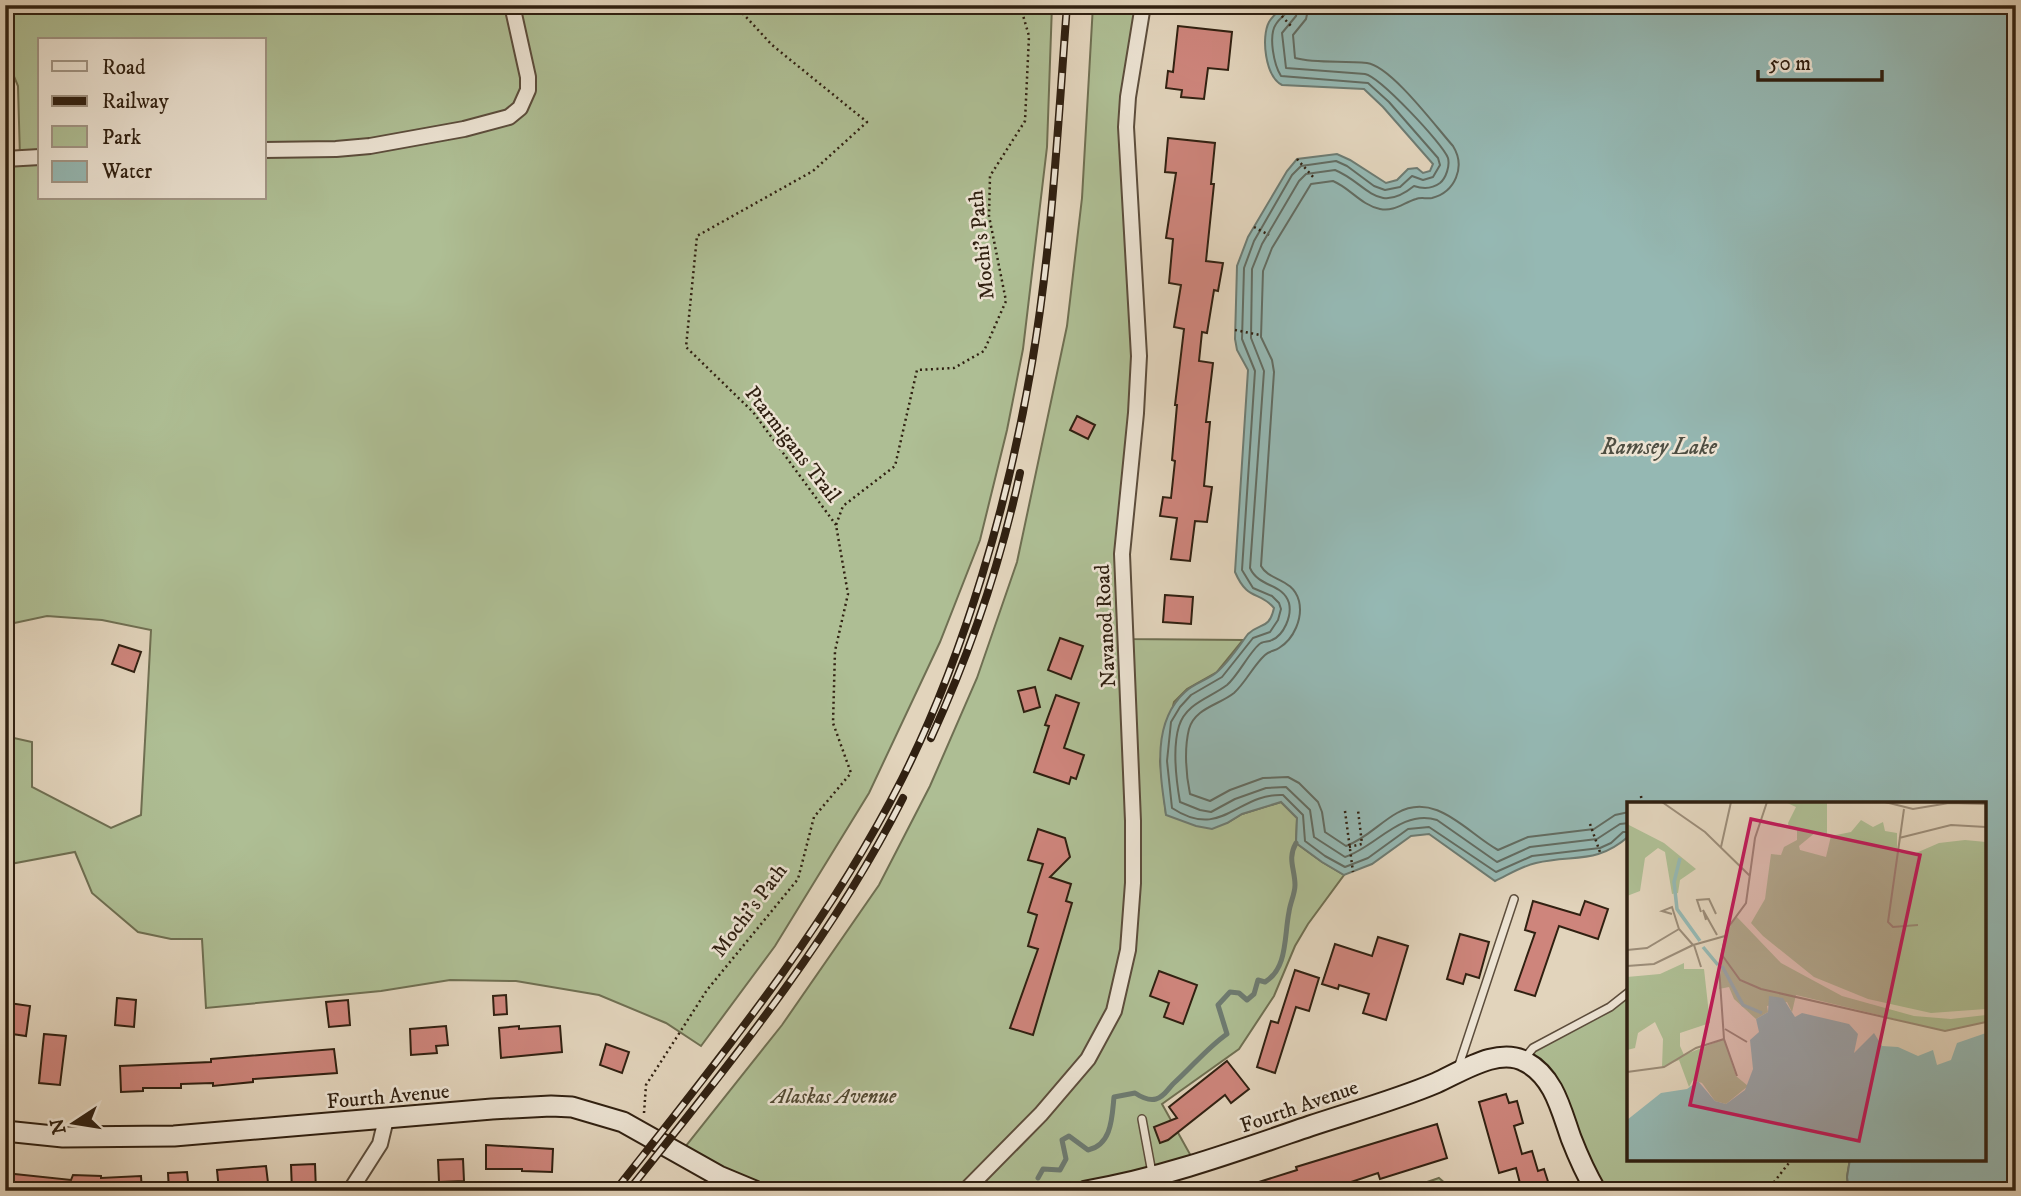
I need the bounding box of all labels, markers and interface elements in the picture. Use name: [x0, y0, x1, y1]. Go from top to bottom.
legend: [38, 38, 266, 200]
scale bar: [1758, 38, 1883, 82]
text: 50 m: [1769, 51, 1811, 77]
text: Road: [102, 55, 146, 81]
text: Railway: [102, 89, 170, 115]
text: Park: [102, 125, 142, 151]
text: Water: [101, 159, 152, 185]
street label: Mochi's Path: [963, 189, 1001, 301]
street label: Ptarmigans Trail: [739, 381, 846, 509]
water label: Ramsey Lake: [1600, 433, 1718, 462]
street label: Navanod Road: [1090, 563, 1122, 688]
inset map: [1627, 802, 1986, 1161]
street label: Mochi's Path: [706, 859, 793, 962]
street label: Fourth Avenue: [1237, 1075, 1362, 1139]
street label: Fourth Avenue: [326, 1079, 451, 1115]
park label: Alaskas Avenue: [770, 1084, 897, 1110]
north arrow: [38, 1088, 108, 1158]
text: N: [46, 1116, 72, 1136]

